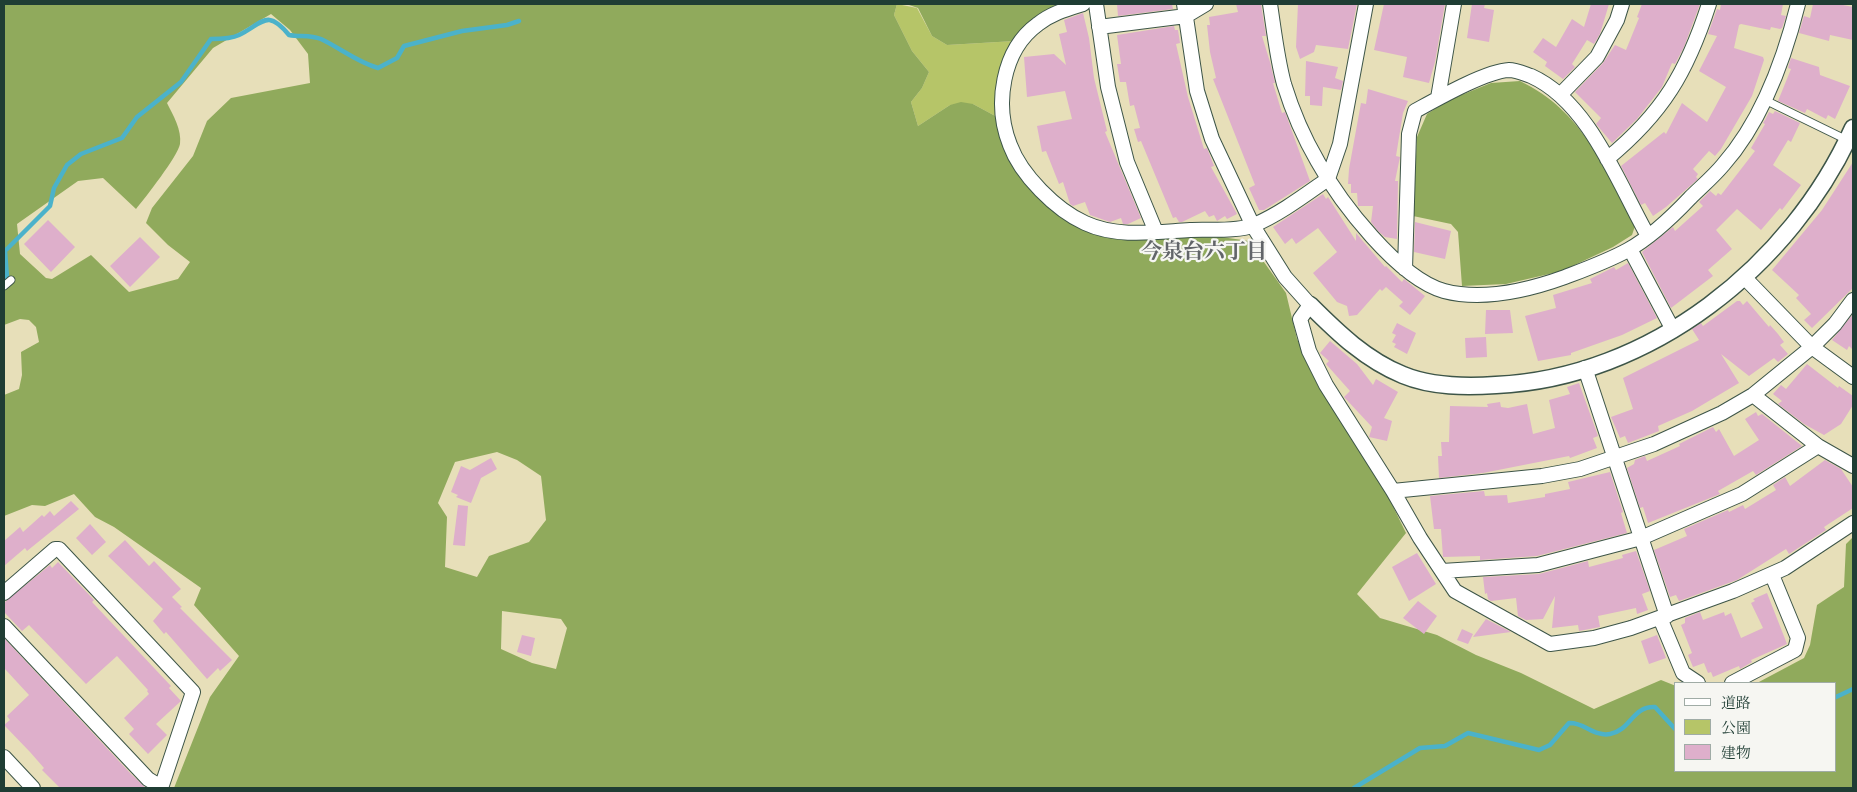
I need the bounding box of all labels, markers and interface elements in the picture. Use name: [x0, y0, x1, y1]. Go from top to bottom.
district label: 今泉台六丁目: [1141, 241, 1267, 267]
legend: [1674, 682, 1837, 772]
text: 道路: [1721, 694, 1751, 713]
text: 公園: [1721, 719, 1751, 738]
text: 建物: [1721, 744, 1751, 763]

